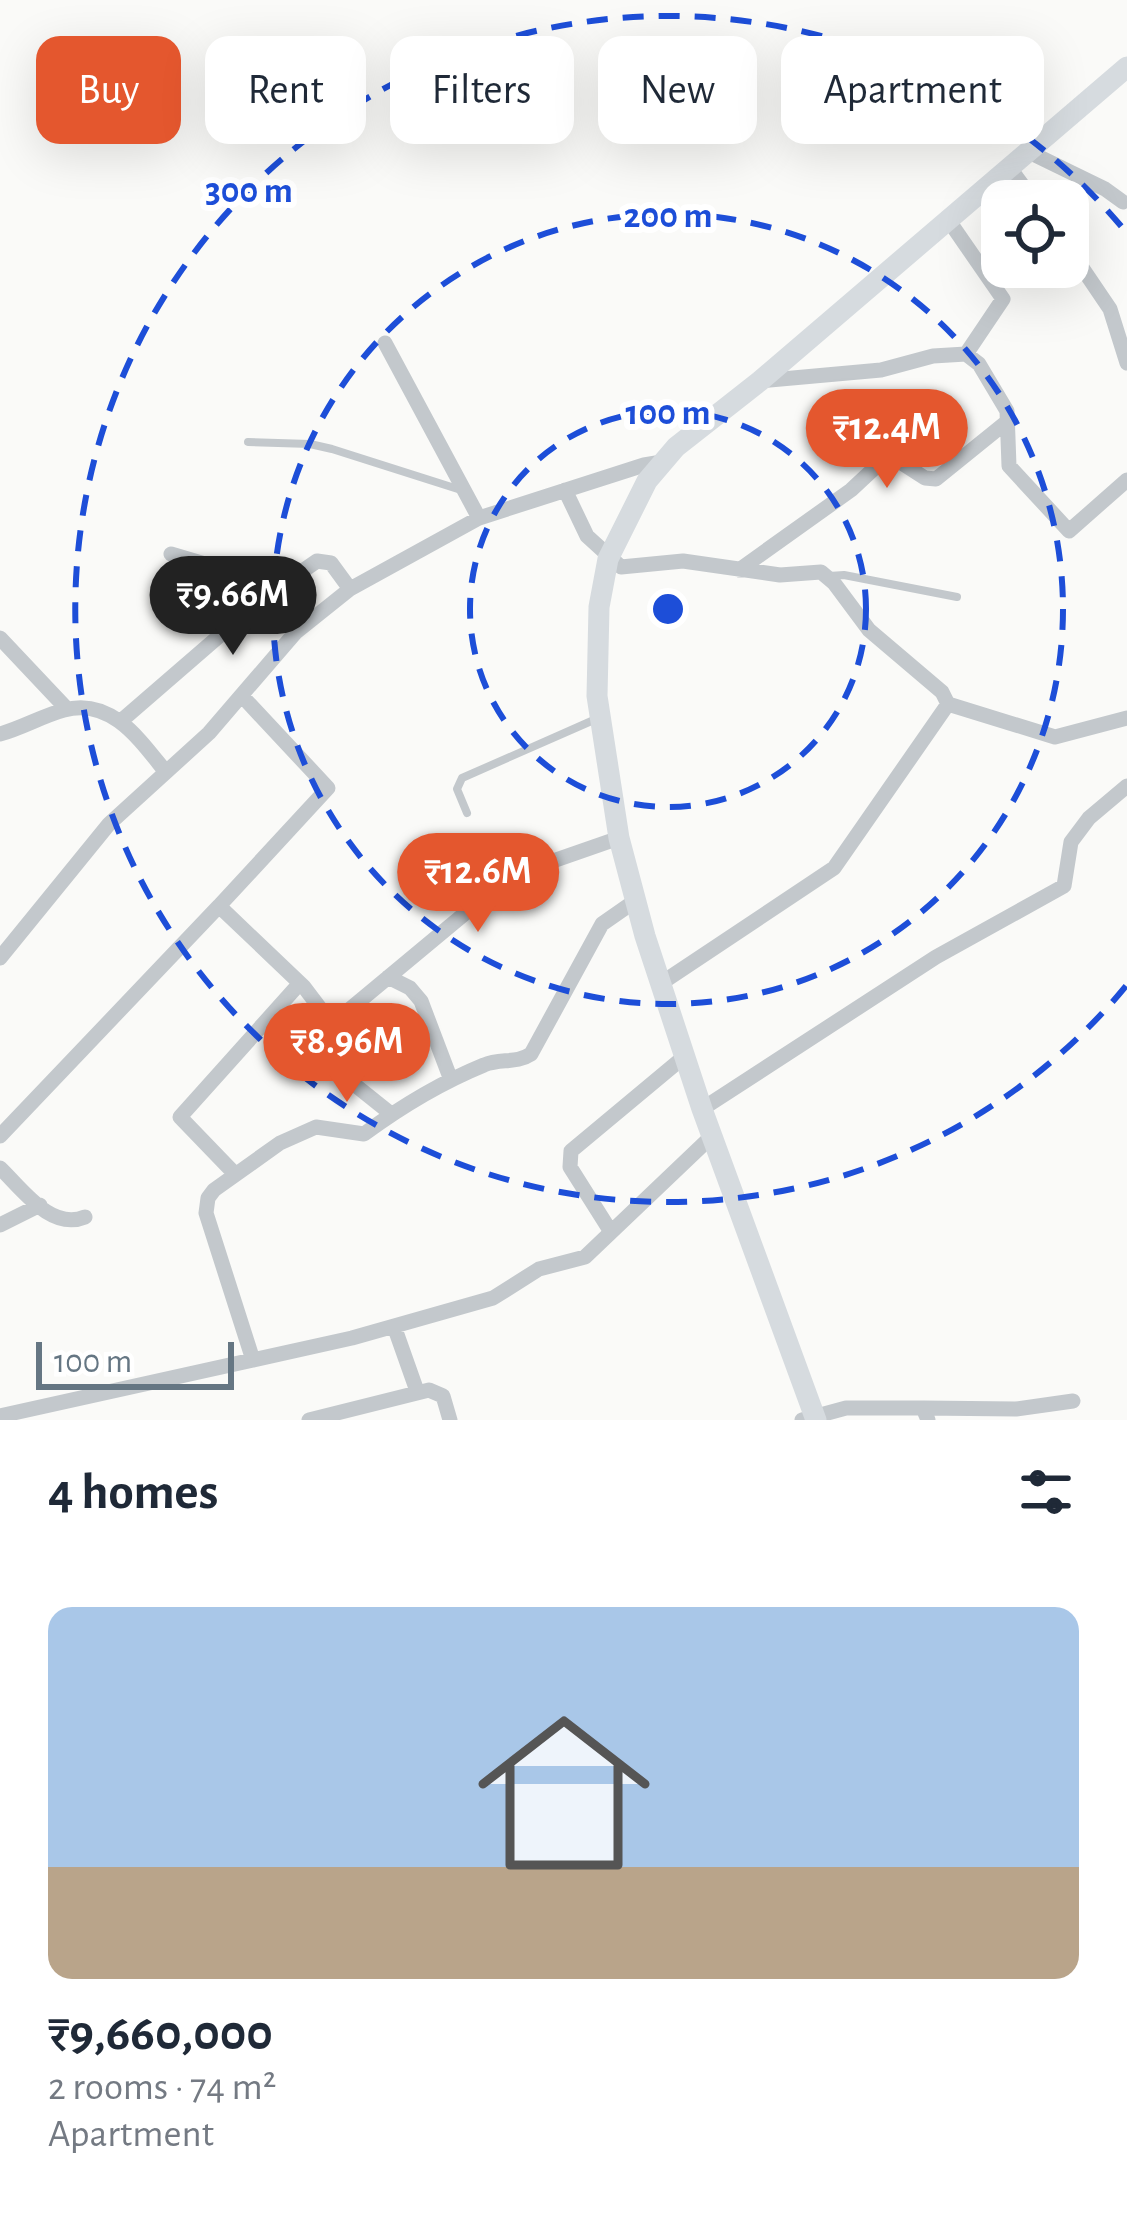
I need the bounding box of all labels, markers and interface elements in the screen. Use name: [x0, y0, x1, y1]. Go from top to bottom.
chip: Buy: [36, 36, 181, 144]
chip: Rent: [205, 36, 366, 144]
chip: Filters: [390, 36, 574, 144]
chip: New: [598, 36, 757, 144]
chip: Apartment: [781, 36, 1044, 144]
text: 300 m: [205, 173, 293, 209]
map controls: [981, 180, 1089, 288]
button: locate: [981, 180, 1089, 288]
text: 200 m: [624, 198, 712, 234]
pin: ₹12.4M: [789, 389, 985, 491]
text: 100 m: [626, 395, 710, 431]
text: ₹12.4M: [833, 408, 941, 447]
pin: ₹9.66M: [135, 556, 331, 658]
text: ₹9.66M: [177, 575, 289, 614]
centre of rings: [647, 588, 689, 630]
pin: ₹12.6M: [380, 833, 576, 935]
text: ₹12.6M: [424, 852, 532, 891]
pin: ₹8.96M: [249, 1003, 445, 1105]
text: ₹8.96M: [290, 1022, 404, 1061]
scale bar: [36, 1336, 234, 1389]
text: 100 m: [54, 1346, 132, 1379]
icon: filters: [1013, 1459, 1079, 1525]
text: 4 homes: [48, 1467, 218, 1518]
icon: home: [456, 1685, 672, 1901]
text: ₹9,660,000: [48, 2008, 273, 2059]
text: 2 rooms · 74 m²: [48, 2068, 276, 2107]
text: Apartment: [48, 2115, 214, 2154]

